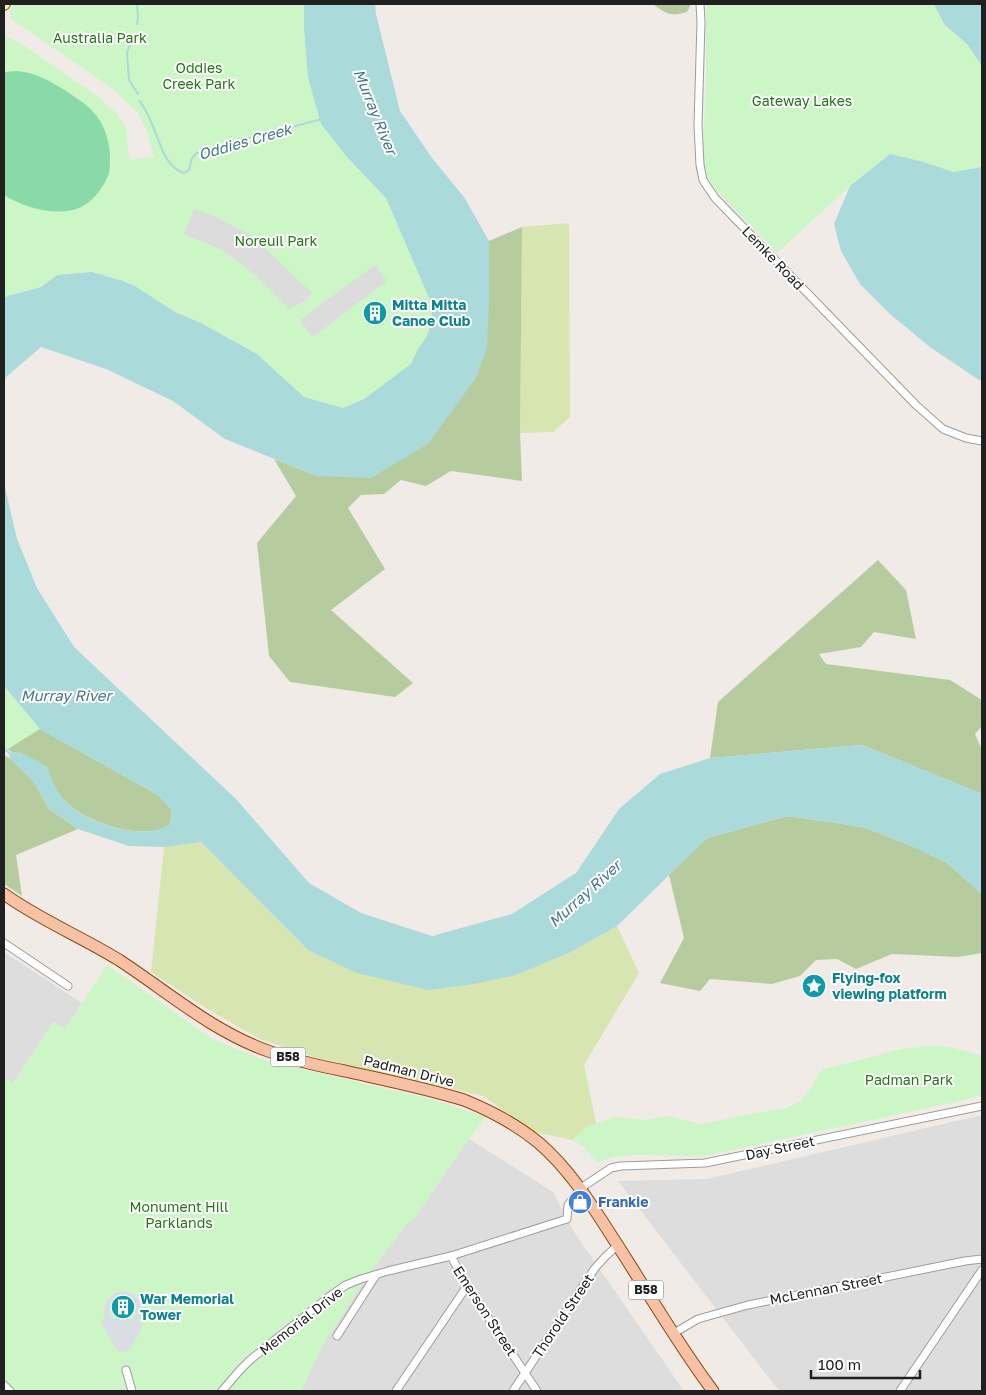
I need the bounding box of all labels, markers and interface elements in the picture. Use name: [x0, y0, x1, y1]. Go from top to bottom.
park label: Australia Park: [53, 29, 147, 46]
park label: Oddies Creek Park: [163, 59, 235, 92]
water label: Murray River: [350, 66, 402, 159]
park label: Gateway Lakes: [752, 92, 852, 109]
water label: Oddies Creek: [196, 119, 295, 163]
street label: Lemke Road: [739, 222, 808, 293]
park label: Noreuil Park: [235, 232, 318, 249]
place label: Mitta Mitta Canoe Club: [392, 296, 471, 329]
building icon: Mitta Mitta Canoe Club: [362, 300, 388, 326]
water label: Murray River: [21, 686, 114, 705]
water label: Murray River: [545, 855, 626, 931]
place label: Flying-fox viewing platform: [832, 969, 947, 1002]
place icon: Flying-fox viewing platform: [801, 973, 827, 999]
road number: B58: [270, 1048, 306, 1066]
street label: Padman Drive: [362, 1051, 456, 1090]
park label: Padman Park: [865, 1071, 953, 1088]
street label: Day Street: [744, 1132, 816, 1163]
shop icon: Frankie: [567, 1189, 593, 1215]
place label: Frankie: [598, 1193, 648, 1210]
park label: Monument Hill Parklands: [130, 1198, 228, 1231]
street label: Emerson Street: [450, 1263, 521, 1359]
street label: McLennan Street: [768, 1269, 884, 1308]
street label: Thorold Street: [528, 1271, 597, 1361]
road number: B58: [628, 1280, 664, 1300]
street label: Memorial Drive: [256, 1283, 346, 1358]
place label: War Memorial Tower: [140, 1290, 234, 1323]
building icon: War Memorial Tower: [110, 1294, 136, 1320]
scale bar: [811, 1348, 920, 1380]
text: 100 m: [818, 1355, 861, 1373]

